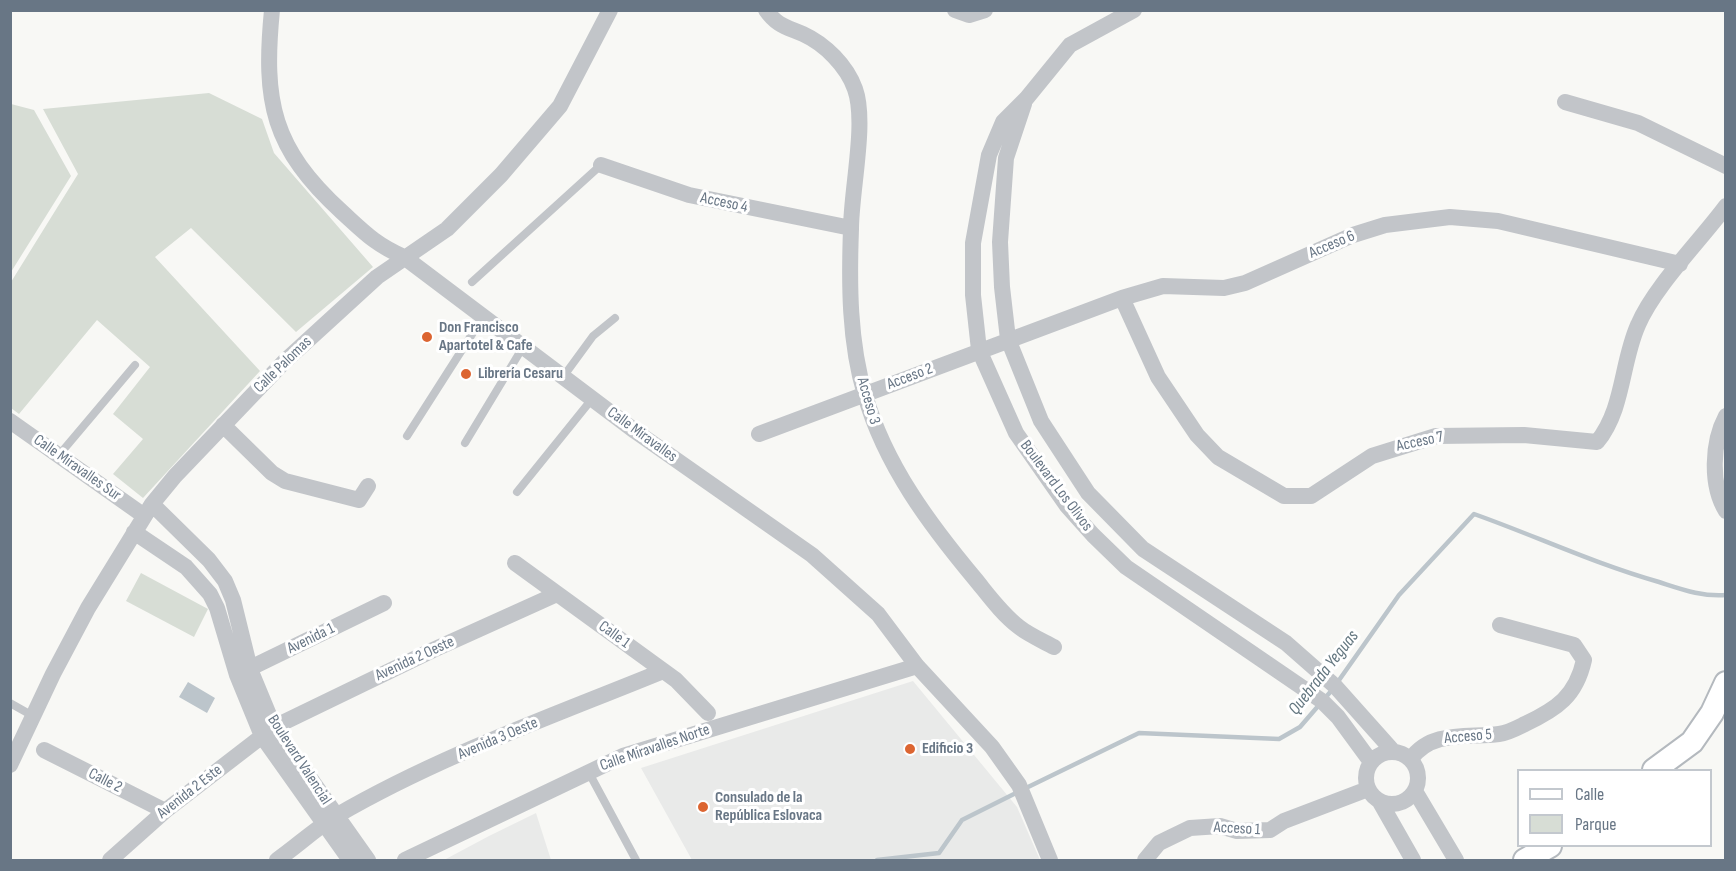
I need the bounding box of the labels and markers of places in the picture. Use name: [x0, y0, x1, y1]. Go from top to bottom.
place label: Don Francisco Apartotel & Cafe: [439, 318, 533, 356]
marker: Don Francisco Apartotel & Cafe: [420, 330, 434, 344]
place label: Librería Cesaru: [478, 364, 563, 384]
marker: Librería Cesaru: [459, 367, 473, 381]
place label: Edificio 3: [922, 739, 973, 759]
marker: Edificio 3: [903, 742, 917, 756]
place label: Consulado de la República Eslovaca: [715, 788, 822, 826]
marker: Consulado de la República Eslovaca: [696, 800, 710, 814]

